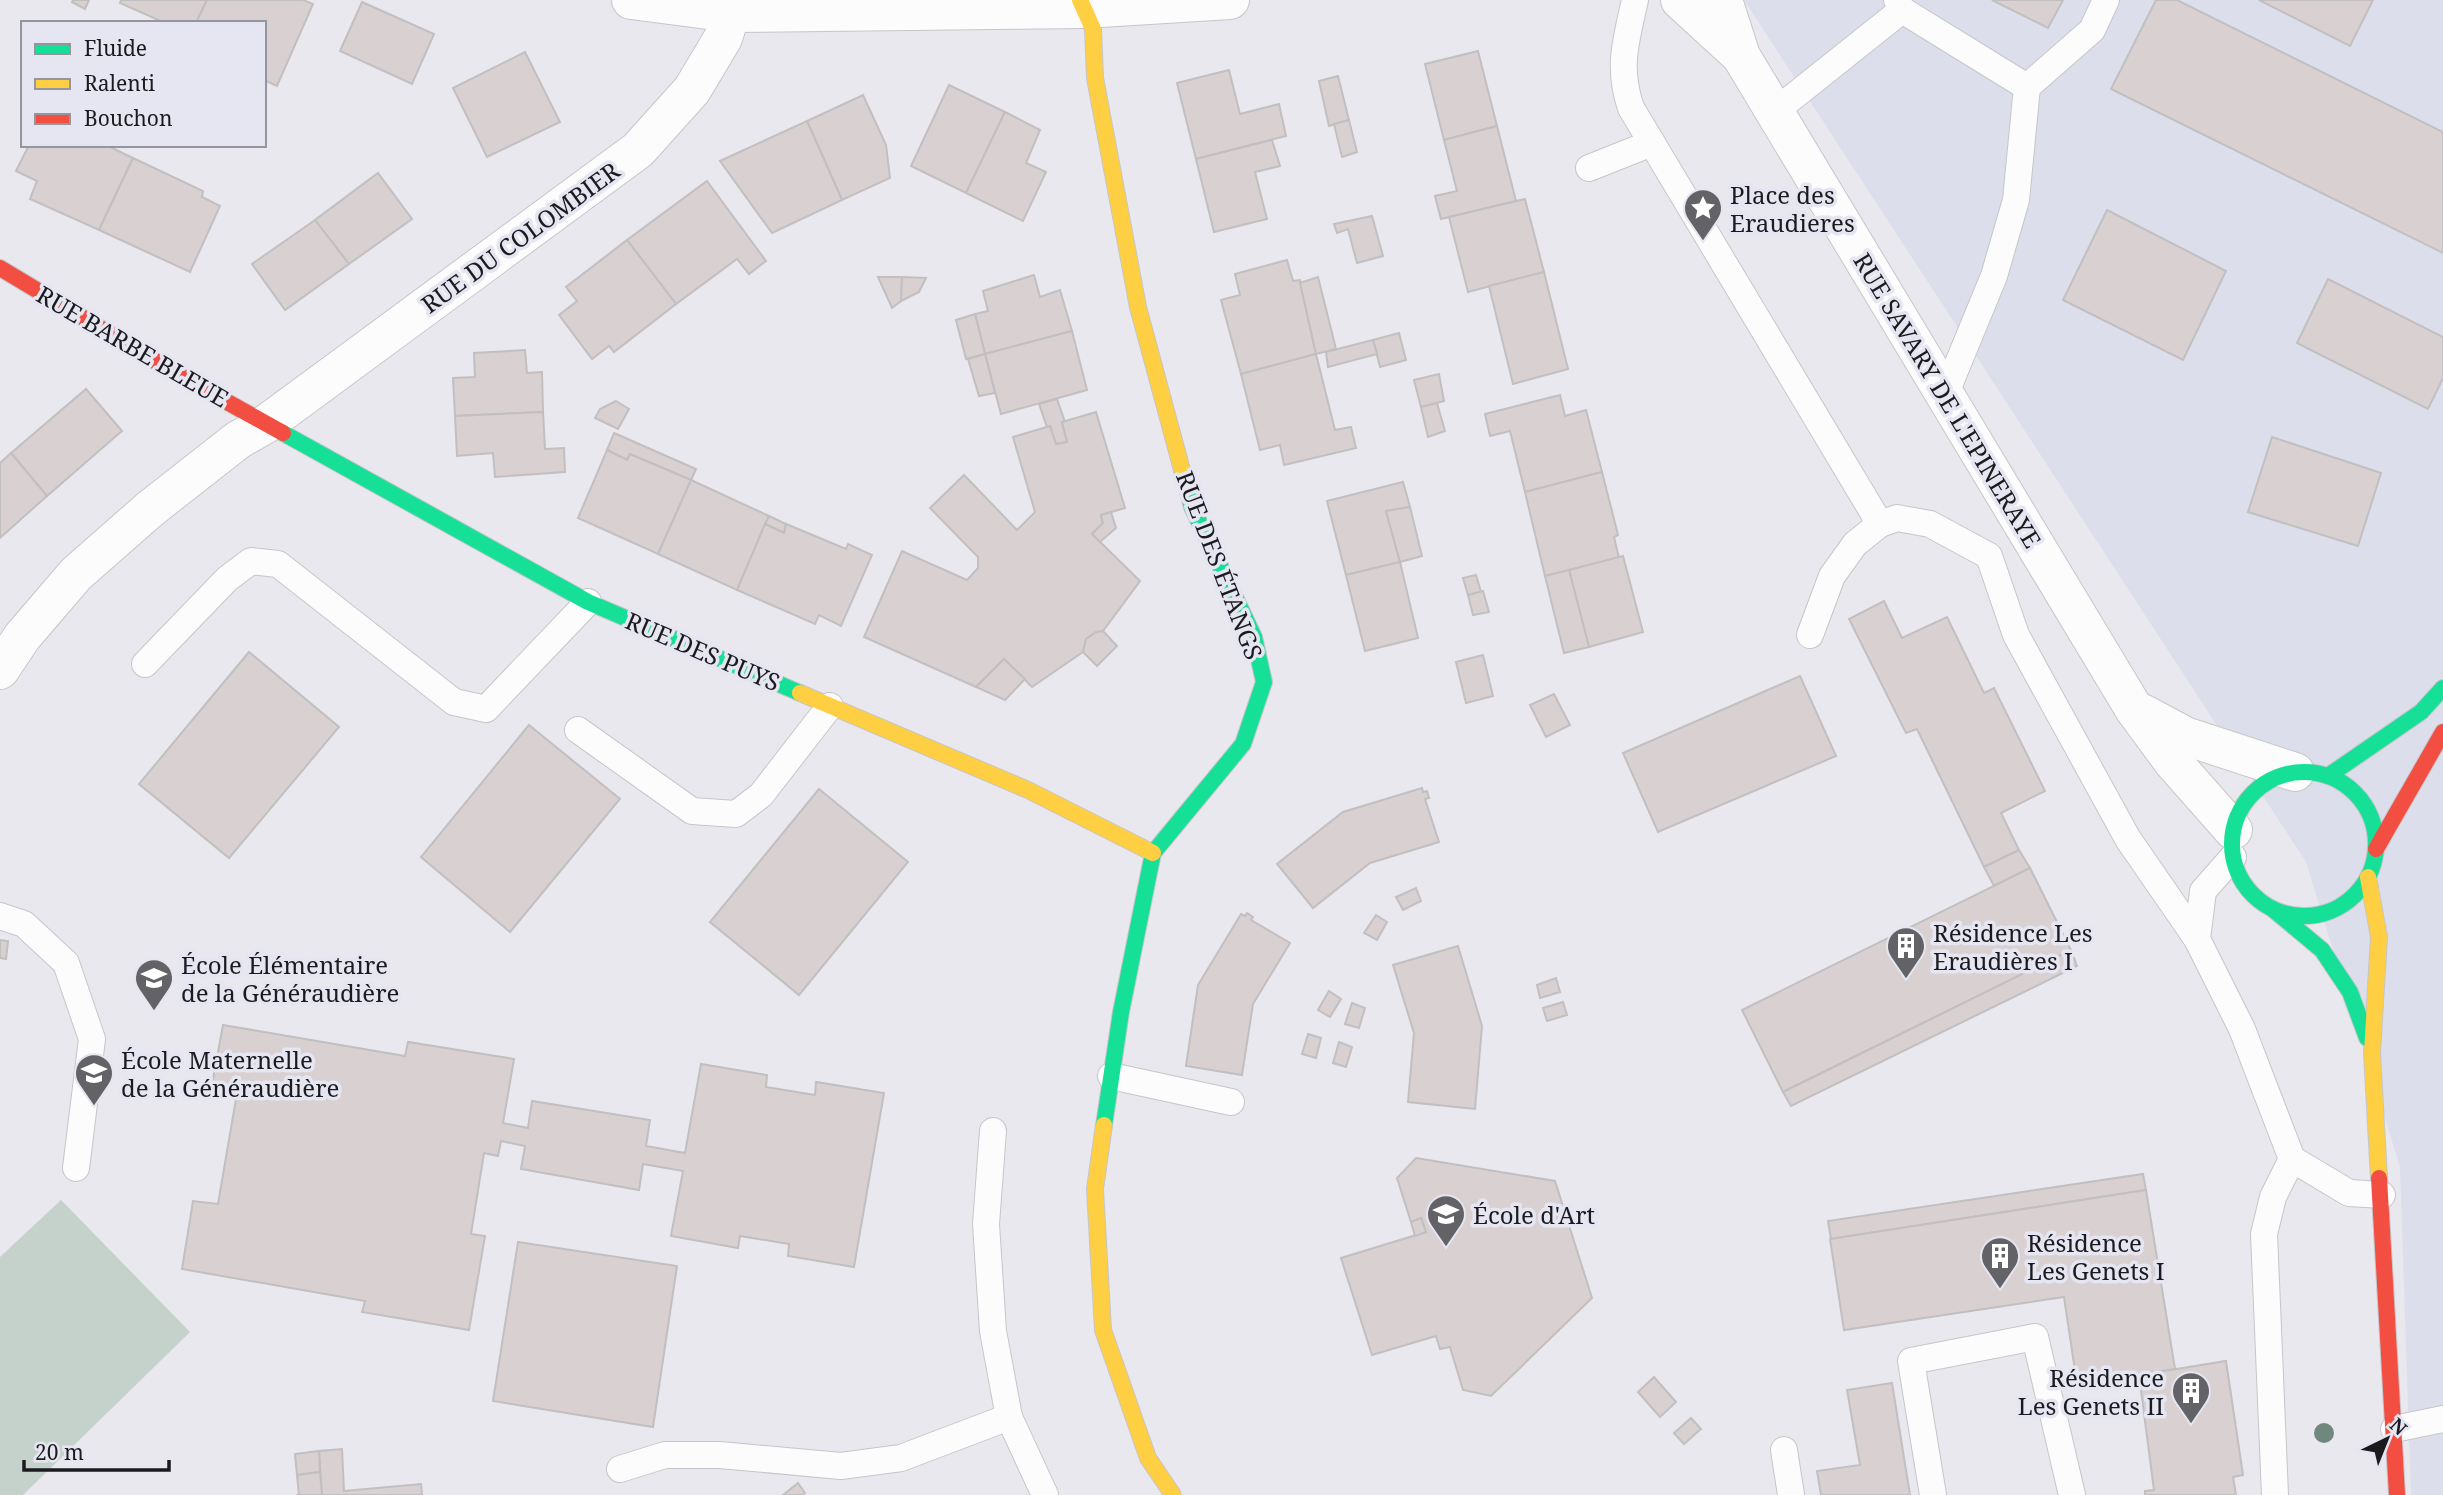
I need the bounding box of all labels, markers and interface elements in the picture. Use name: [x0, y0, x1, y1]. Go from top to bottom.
legend: [21, 21, 266, 147]
text: Fluide: [84, 34, 147, 62]
text: Ralenti: [84, 69, 155, 97]
text: Bouchon: [84, 104, 173, 132]
street label: RUE DU COLOMBIER: [414, 154, 626, 320]
place label: Place des Eraudieres: [1730, 178, 1855, 239]
place icon: Place des Eraudieres: [1682, 187, 1724, 242]
street label: RUE SAVARY DE L'EPINERAYE: [1847, 246, 2049, 554]
street label: RUE BARBE BLEUE: [31, 278, 235, 414]
street label: RUE DES ÉTANGS: [1169, 466, 1271, 664]
street label: RUE DES PUYS: [621, 604, 785, 698]
place label: Résidence Les Eraudières I: [1933, 916, 2093, 977]
building icon: Résidence Les Eraudières I: [1885, 925, 1927, 980]
place label: École Élémentaire de la Généraudière: [181, 948, 399, 1009]
school or university icon: École Élémentaire de la Généraudière: [133, 957, 175, 1012]
place label: École Maternelle de la Généraudière: [121, 1043, 339, 1104]
school or university icon: École Maternelle de la Généraudière: [73, 1052, 115, 1107]
school or university icon: École d'Art: [1425, 1193, 1467, 1248]
place label: École d'Art: [1473, 1198, 1595, 1231]
place label: Résidence Les Genets I: [2027, 1226, 2164, 1287]
building icon: Résidence Les Genets I: [1979, 1235, 2021, 1290]
place label: Résidence Les Genets II: [2018, 1361, 2164, 1422]
building icon: Résidence Les Genets II: [2170, 1370, 2212, 1425]
north arrow: [2352, 1404, 2422, 1474]
text: N: [2384, 1412, 2413, 1441]
scale bar: [24, 1428, 170, 1472]
text: 20 m: [35, 1438, 84, 1466]

